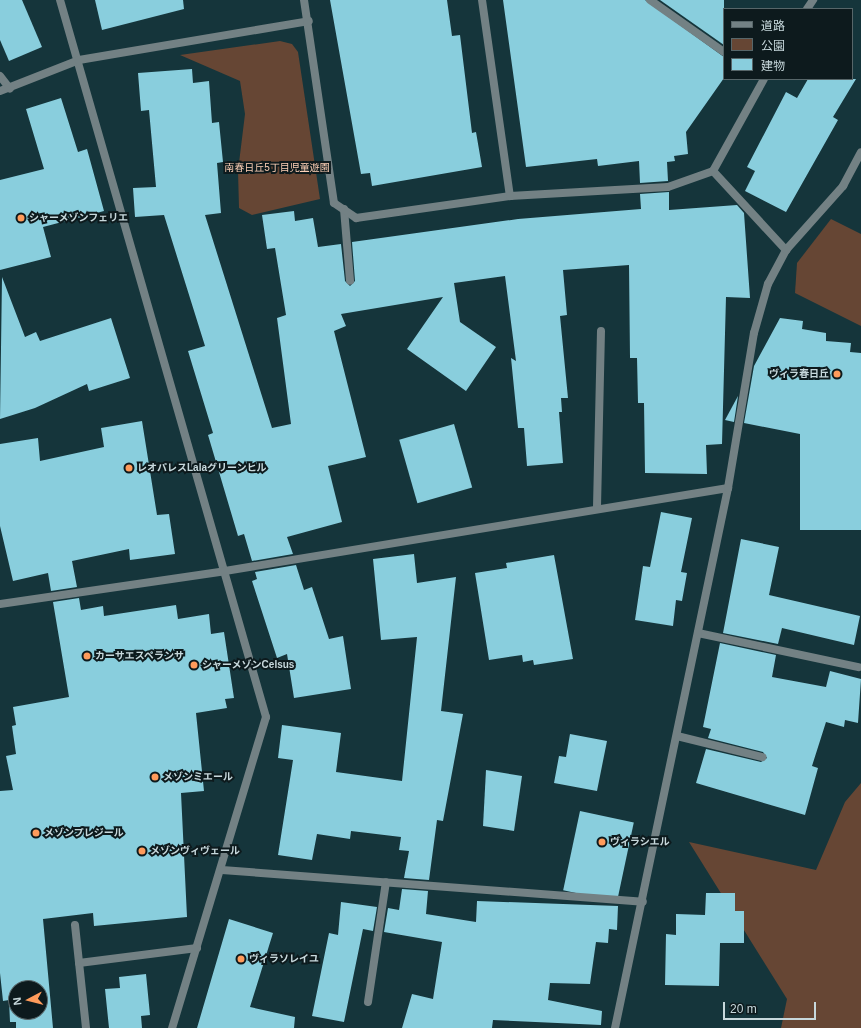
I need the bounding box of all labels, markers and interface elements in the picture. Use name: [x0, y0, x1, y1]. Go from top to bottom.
legend: [723, 8, 853, 80]
text: 道路: [761, 19, 785, 33]
text: 公園: [761, 39, 785, 53]
text: 建物: [761, 59, 785, 73]
park label: 南春日丘5丁目児童遊園: [224, 162, 330, 174]
place label: シャーメゾンフェリエ: [29, 212, 129, 224]
marker: シャーメゾンフェリエ: [16, 213, 26, 223]
place label: ヴィラ春日丘: [769, 368, 829, 380]
marker: ヴィラ春日丘: [832, 369, 842, 379]
place label: レオパレスLalaグリーンヒル: [137, 462, 267, 474]
marker: レオパレスLalaグリーンヒル: [124, 463, 134, 473]
place label: カーサエスペランサ: [95, 650, 185, 662]
marker: カーサエスペランサ: [82, 651, 92, 661]
place label: シャーメゾンCelsus: [202, 659, 295, 671]
marker: シャーメゾンCelsus: [189, 660, 199, 670]
place label: メゾンミエール: [163, 771, 233, 783]
marker: メゾンミエール: [150, 772, 160, 782]
place label: メゾンプレジール: [44, 827, 124, 839]
marker: メゾンプレジール: [31, 828, 41, 838]
place label: ヴィラシエル: [610, 836, 670, 848]
marker: ヴィラシエル: [597, 837, 607, 847]
place label: メゾンヴィヴェール: [150, 845, 240, 857]
marker: メゾンヴィヴェール: [137, 846, 147, 856]
place label: ヴィラソレイユ: [249, 953, 319, 965]
marker: ヴィラソレイユ: [236, 954, 246, 964]
north arrow: [8, 980, 48, 1020]
scale bar: [725, 994, 818, 1020]
text: N: [11, 997, 24, 1006]
text: 20 m: [730, 1002, 757, 1016]

